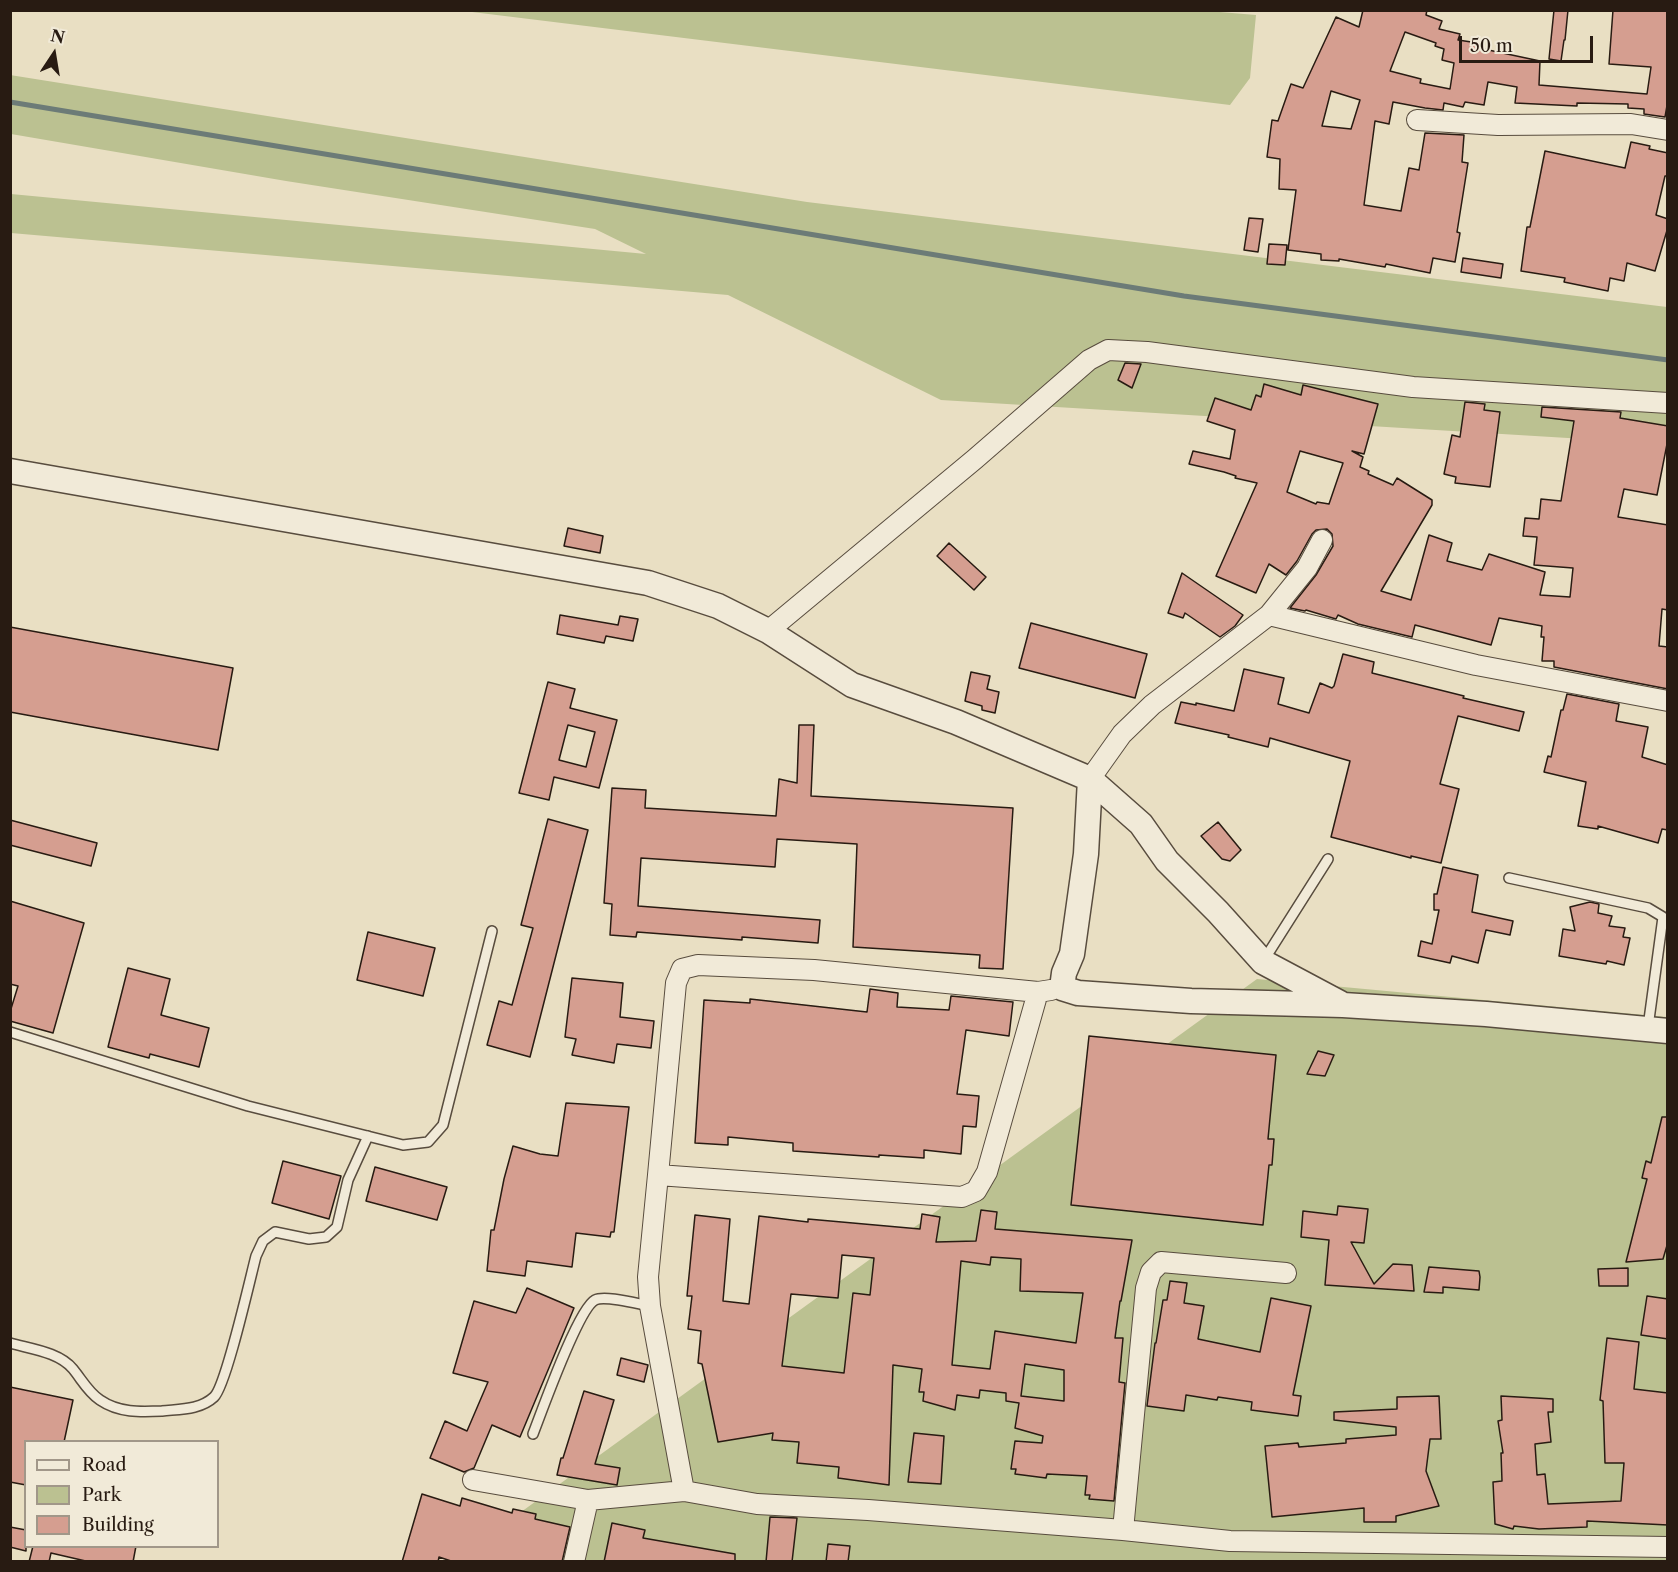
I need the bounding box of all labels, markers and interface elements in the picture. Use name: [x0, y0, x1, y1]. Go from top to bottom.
north arrow: [24, 24, 84, 84]
scale bar: [1462, 24, 1596, 62]
text: N: [49, 25, 67, 48]
text: 50 m: [1470, 35, 1513, 57]
legend: [24, 1440, 219, 1548]
text: Road: [82, 1454, 127, 1476]
text: Park: [82, 1484, 121, 1506]
text: Building: [82, 1514, 154, 1536]

